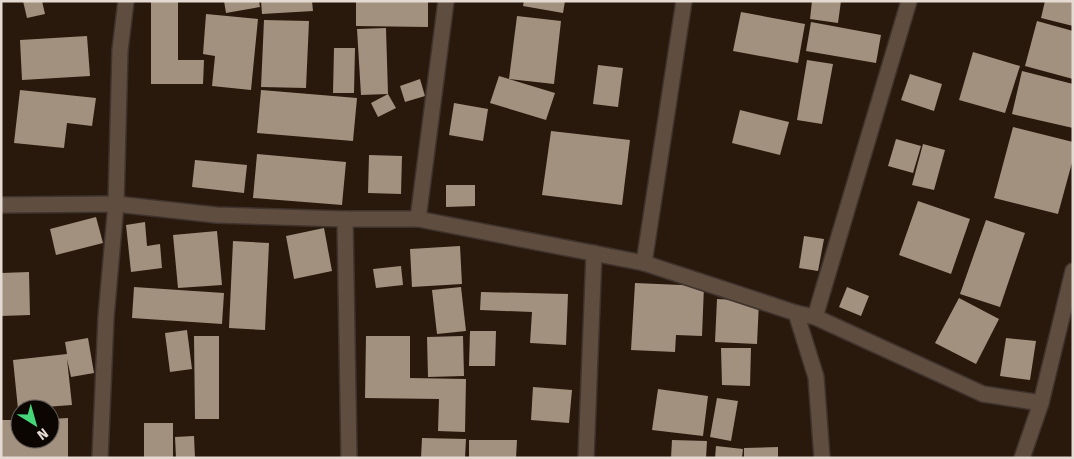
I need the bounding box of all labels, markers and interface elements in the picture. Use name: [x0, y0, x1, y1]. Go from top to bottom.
north arrow: [10, 399, 60, 449]
text: N: [34, 424, 51, 444]

